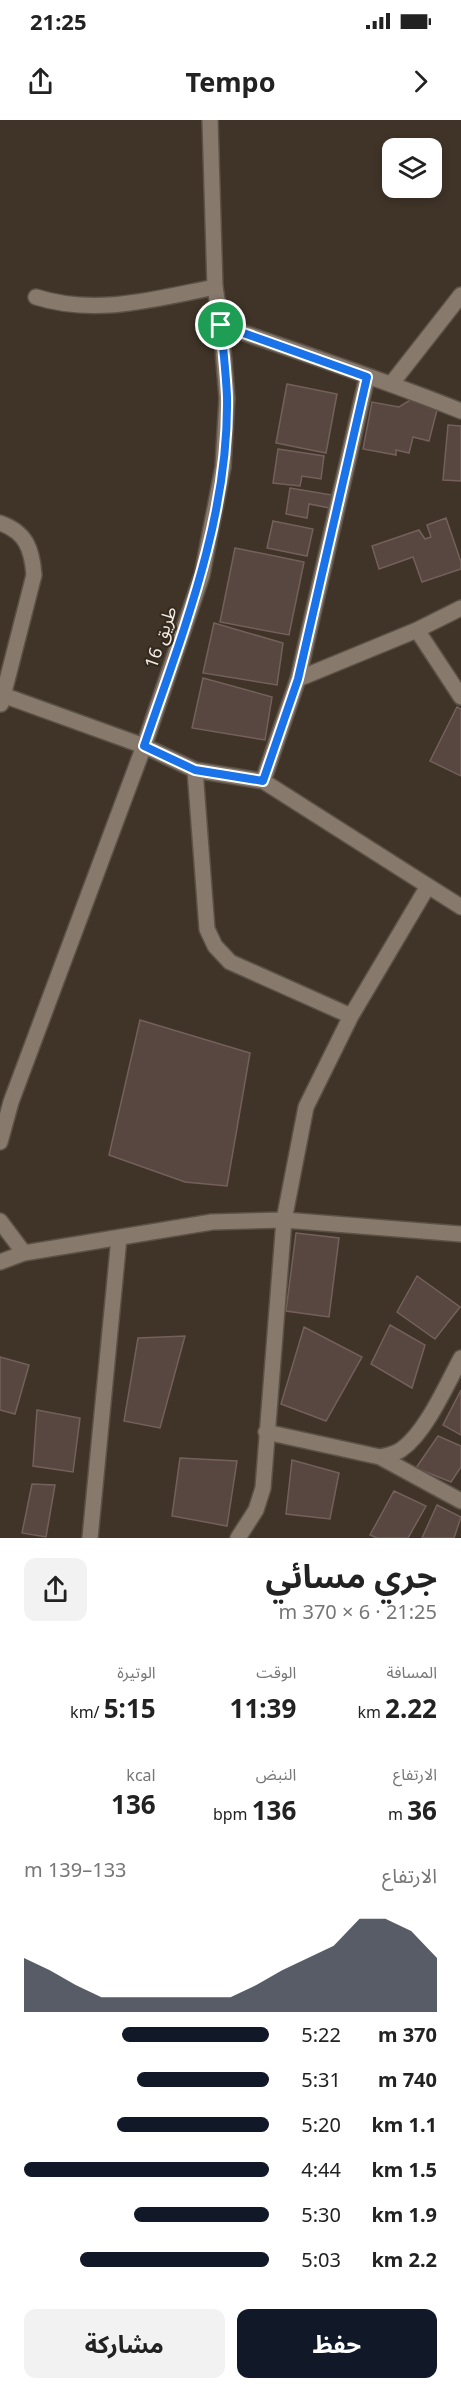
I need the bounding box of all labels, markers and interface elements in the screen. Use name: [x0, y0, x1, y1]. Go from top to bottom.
text: 21:25: [30, 6, 87, 36]
text: Tempo: [185, 63, 276, 100]
icon: share: [24, 65, 57, 98]
icon: forward: [404, 65, 437, 98]
map controls: [382, 138, 442, 198]
button: layers: [382, 138, 442, 198]
pin: [195, 299, 246, 350]
icon: arrive: [204, 308, 237, 341]
street label: طريق 16: [138, 603, 182, 671]
text: جري مسائي: [266, 1553, 437, 1598]
button: share: [24, 1558, 87, 1621]
text: 21:25 · 6 × 370 m: [279, 1598, 437, 1625]
text: الوتيرة: [117, 1661, 156, 1683]
text: الوقت: [256, 1661, 296, 1683]
text: المسافة: [387, 1661, 437, 1683]
text: 5:15: [104, 1690, 156, 1726]
text: 11:39: [230, 1690, 296, 1726]
text: 2.22: [385, 1690, 437, 1726]
text: /km: [70, 1701, 104, 1723]
text: km: [357, 1701, 385, 1723]
text: النبض: [256, 1763, 296, 1785]
text: الارتفاع: [393, 1763, 437, 1785]
text: kcal: [126, 1764, 156, 1786]
text: 136: [111, 1786, 156, 1822]
text: 136: [252, 1792, 296, 1828]
text: 36: [407, 1792, 437, 1828]
text: bpm: [213, 1803, 252, 1825]
text: m: [388, 1803, 407, 1825]
text: 133–139 m: [24, 1856, 127, 1883]
text: الارتفاع: [382, 1862, 437, 1889]
text: 5:22: [301, 2021, 341, 2048]
text: 370 m: [378, 2021, 437, 2048]
text: 5:31: [301, 2066, 341, 2093]
text: 740 m: [378, 2066, 437, 2093]
text: 5:20: [301, 2111, 341, 2138]
text: 1.1 km: [371, 2111, 437, 2138]
text: 4:44: [301, 2156, 341, 2183]
text: 1.5 km: [371, 2156, 437, 2183]
text: 5:30: [301, 2201, 341, 2228]
text: 1.9 km: [371, 2201, 437, 2228]
text: 5:03: [301, 2246, 341, 2273]
text: 2.2 km: [371, 2246, 437, 2273]
button: مشاركة: [24, 2309, 225, 2378]
button: حفظ: [237, 2309, 437, 2378]

